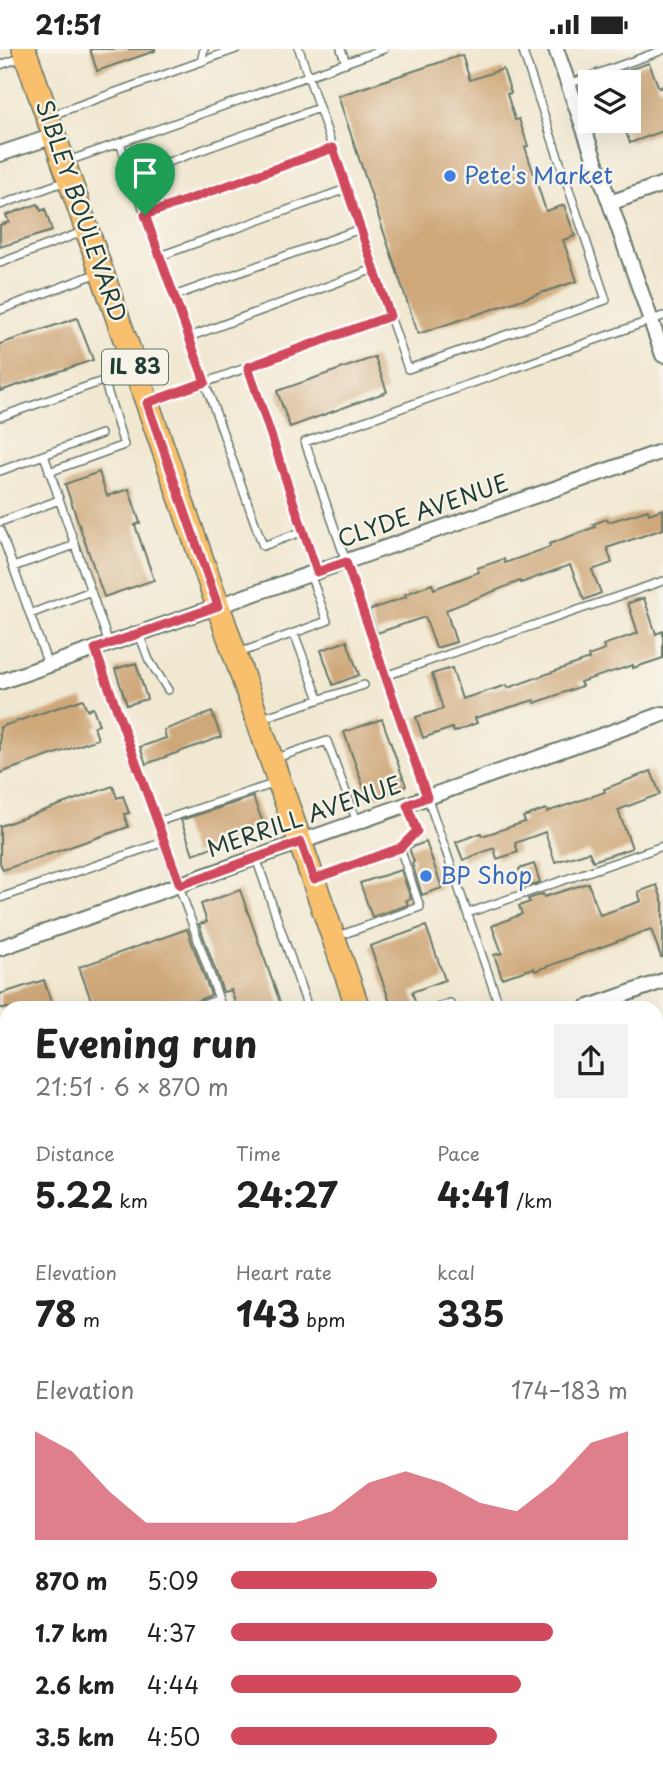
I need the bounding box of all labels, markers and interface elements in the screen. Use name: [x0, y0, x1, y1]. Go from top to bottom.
text: 21:51: [35, 5, 101, 44]
map controls: [578, 70, 641, 133]
button: layers: [578, 70, 641, 133]
street label: SIBLEY BOULEVARD: [28, 95, 137, 326]
pin: [115, 143, 175, 215]
icon: arrive: [126, 154, 164, 192]
place label: Pete's Market: [464, 157, 613, 192]
marker: Pete's Market: [442, 168, 458, 184]
road number: IL 83: [102, 349, 168, 385]
street label: CLYDE AVENUE: [332, 464, 513, 555]
street label: MERRILL AVENUE: [202, 766, 405, 865]
place label: BP Shop: [440, 857, 532, 892]
marker: BP Shop: [418, 868, 434, 884]
text: Evening run: [35, 1014, 257, 1071]
button: share: [554, 1024, 628, 1098]
text: 21:51 · 6 × 870 m: [35, 1069, 229, 1104]
text: Distance: [35, 1139, 115, 1167]
text: Time: [236, 1139, 281, 1167]
text: Pace: [437, 1139, 480, 1167]
text: 5.22: [35, 1167, 113, 1220]
text: 24:27: [236, 1167, 338, 1220]
text: 4:41: [437, 1167, 510, 1220]
text: km: [113, 1186, 148, 1214]
text: /km: [510, 1186, 553, 1214]
text: Elevation: [35, 1258, 117, 1286]
text: Heart rate: [236, 1258, 332, 1286]
text: kcal: [437, 1258, 475, 1286]
text: 78: [35, 1286, 77, 1339]
text: 143: [236, 1286, 300, 1339]
text: 335: [437, 1286, 505, 1339]
text: m: [77, 1305, 100, 1333]
text: bpm: [300, 1305, 346, 1333]
text: Elevation: [35, 1372, 134, 1407]
text: 174–183 m: [511, 1372, 628, 1407]
text: 870 m: [35, 1563, 107, 1598]
text: 5:09: [147, 1563, 199, 1598]
text: 1.7 km: [35, 1615, 108, 1650]
text: 4:37: [147, 1615, 196, 1650]
text: 2.6 km: [35, 1667, 115, 1702]
text: 4:44: [147, 1667, 199, 1702]
text: 3.5 km: [35, 1719, 115, 1754]
text: 4:50: [147, 1719, 200, 1754]

